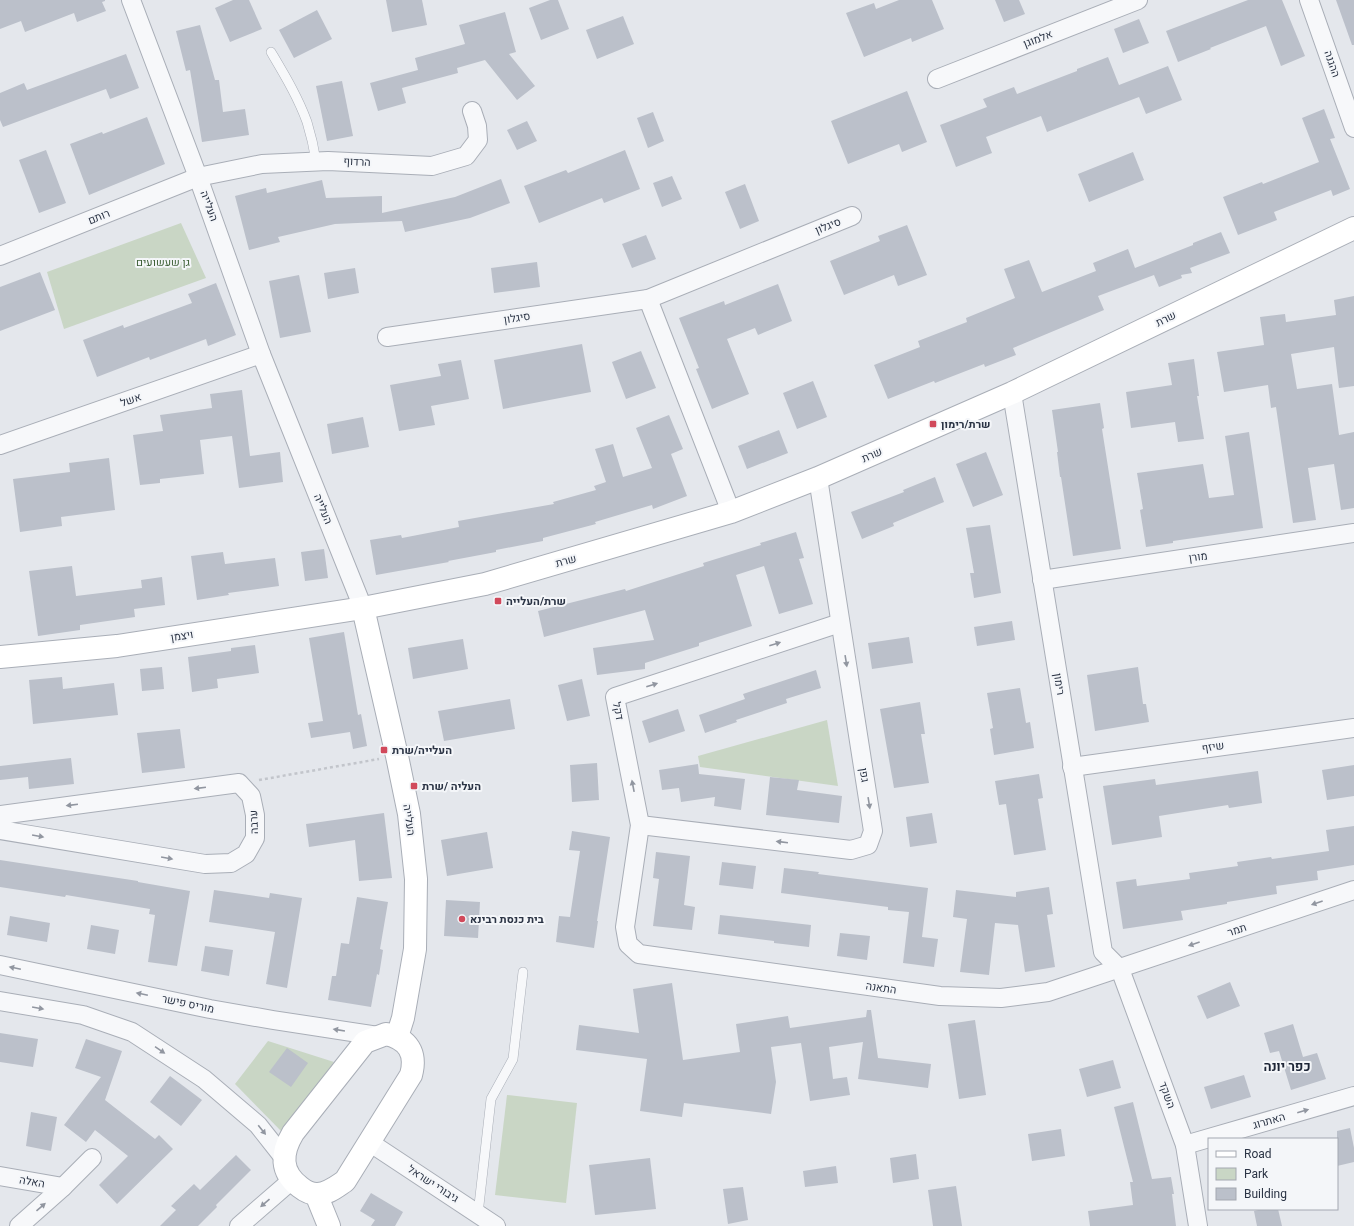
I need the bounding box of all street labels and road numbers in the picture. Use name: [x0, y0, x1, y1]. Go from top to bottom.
street label: אלמוגן: [1021, 27, 1055, 51]
street label: ההגנה: [1321, 49, 1343, 79]
street label: הרדוף: [343, 155, 371, 169]
street label: העלייה: [197, 189, 221, 223]
street label: רותם: [86, 207, 112, 227]
street label: סיגלון: [813, 215, 843, 237]
street label: שרת: [1154, 309, 1178, 329]
street label: סיגלון: [503, 310, 531, 326]
street label: אשל: [119, 390, 143, 410]
street label: שרת: [860, 445, 884, 465]
street label: העלייה: [311, 492, 335, 526]
street label: מורן: [1188, 549, 1208, 565]
street label: שרת: [554, 552, 578, 570]
street label: ויצמן: [170, 628, 194, 644]
street label: רימון: [1051, 672, 1067, 696]
street label: דקל: [610, 701, 626, 721]
street label: שיזף: [1201, 739, 1225, 755]
street label: גפן: [856, 767, 872, 783]
street label: העלייה: [400, 803, 418, 837]
street label: ערבה: [247, 810, 261, 834]
street label: תמר: [1226, 921, 1248, 939]
street label: התאנה: [865, 979, 897, 997]
street label: מוריס פישר: [161, 992, 215, 1016]
street label: השקד: [1156, 1080, 1178, 1110]
street label: האתרוג: [1251, 1110, 1287, 1132]
street label: גיבורי ישראל: [405, 1163, 461, 1205]
street label: האלה: [18, 1173, 46, 1191]

